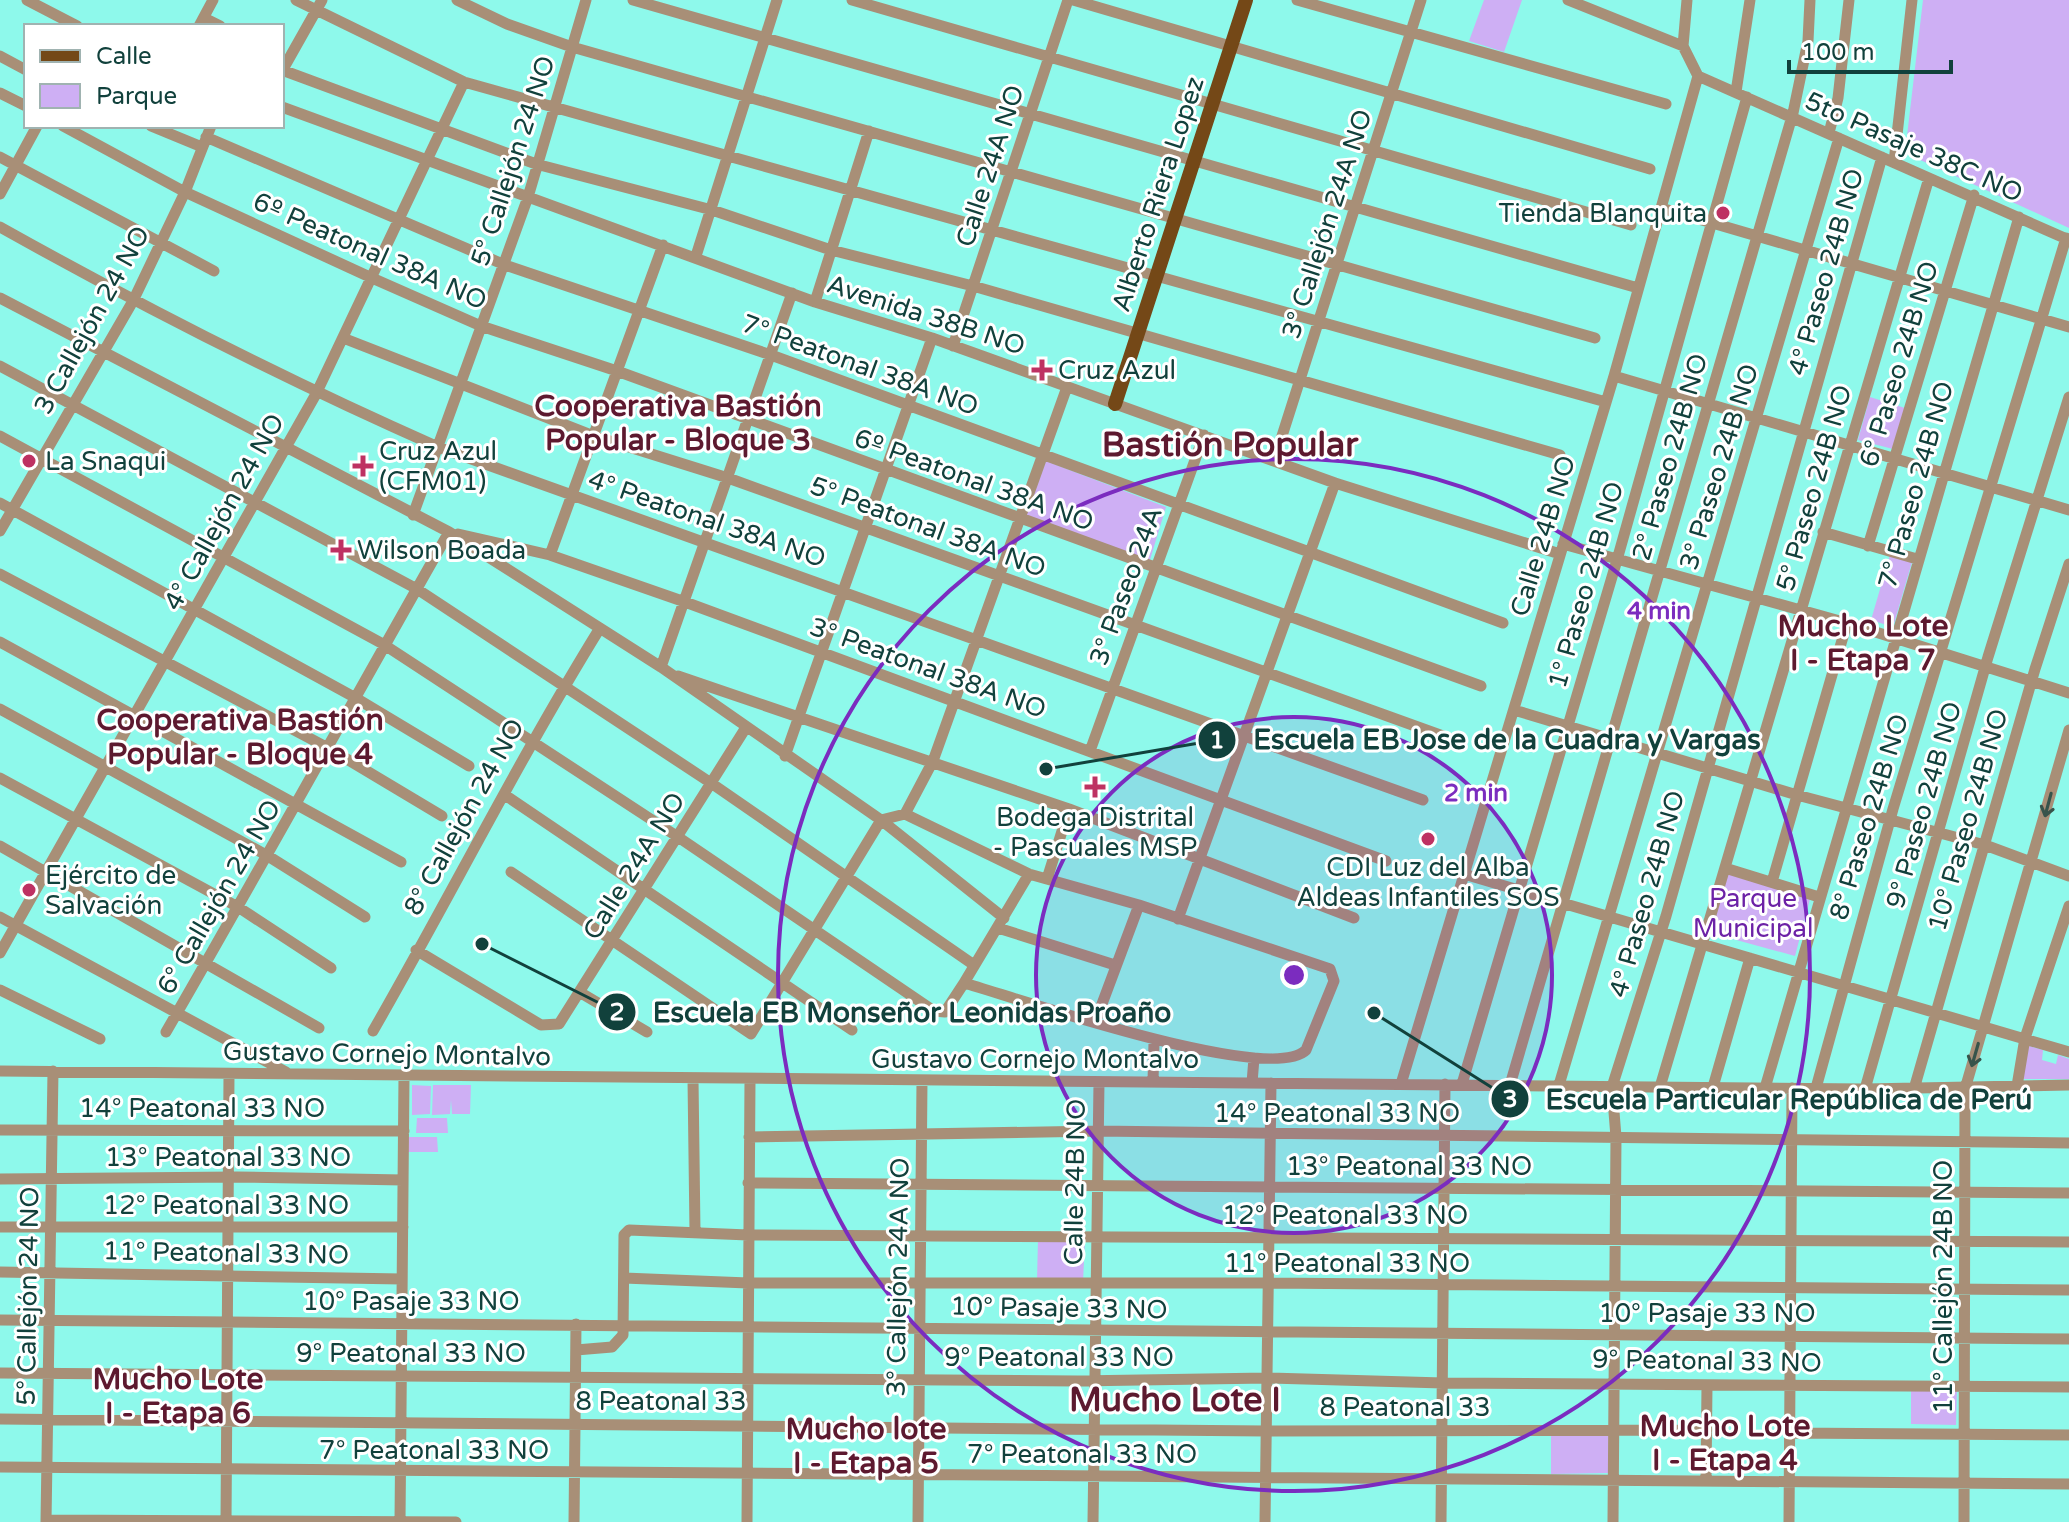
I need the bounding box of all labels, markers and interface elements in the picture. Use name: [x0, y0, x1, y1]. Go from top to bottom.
legend: [24, 24, 284, 128]
scale bar: [1789, 24, 1951, 74]
text: 100 m: [1801, 38, 1875, 67]
text: Calle: [96, 42, 152, 71]
street label: 5° Callejón 24 NO: [464, 52, 562, 270]
street label: Alberto Riera Lopez: [1105, 73, 1211, 315]
street label: Calle 24A NO: [949, 81, 1031, 251]
text: Parque: [96, 82, 177, 111]
street label: 5to Pasaje 38C NO: [1800, 85, 2028, 209]
street label: 3° Callejón 24A NO: [1275, 106, 1379, 342]
street label: 4° Paseo 24B NO: [1782, 165, 1870, 379]
street label: 6º Peatonal 38A NO: [248, 186, 492, 316]
place label: Tienda Blanquita: [1499, 198, 1707, 229]
marker: Tienda Blanquita: [1714, 204, 1732, 222]
street label: 3 Callejón 24 NO: [28, 221, 156, 419]
street label: 6° Paseo 24B NO: [1853, 257, 1945, 471]
street label: Avenida 38B NO: [823, 268, 1029, 362]
street label: 7° Peatonal 38A NO: [737, 308, 983, 422]
street label: 2° Paseo 24B NO: [1626, 350, 1714, 564]
place label: Cruz Azul: [1058, 355, 1176, 386]
street label: 3° Paseo 24B NO: [1673, 360, 1765, 574]
marker: Cruz Azul: [1033, 361, 1051, 379]
street label: 7° Paseo 24B NO: [1872, 378, 1960, 592]
street label: 5° Paseo 24B NO: [1770, 381, 1858, 595]
district label: Cooperativa Bastión Popular - Bloque 3: [534, 388, 822, 459]
street label: 4° Callejón 24 NO: [157, 408, 291, 616]
street label: 6º Peatonal 38A NO: [850, 422, 1098, 538]
district label: Bastión Popular: [1102, 425, 1359, 466]
place label: Cruz Azul (CFM01): [379, 436, 497, 497]
place label: La Snaqui: [45, 446, 166, 477]
marker: La Snaqui: [20, 452, 38, 470]
street label: Calle 24B NO: [1504, 452, 1582, 620]
marker: Cruz Azul (CFM01): [354, 457, 372, 475]
street label: 4° Peatonal 38A NO: [584, 464, 830, 574]
street label: 5° Peatonal 38A NO: [806, 470, 1050, 584]
street label: 1° Paseo 24B NO: [1542, 478, 1630, 692]
street label: 3° Paseo 24A: [1083, 503, 1169, 669]
place label: Wilson Boada: [357, 535, 526, 566]
marker: Wilson Boada: [332, 541, 350, 559]
text: 4 min: [1627, 597, 1691, 626]
district label: Mucho Lote I - Etapa 7: [1778, 608, 1948, 679]
street label: 3° Peatonal 38A NO: [806, 611, 1050, 725]
street label: 9° Paseo 24B NO: [1880, 698, 1968, 912]
district label: Cooperativa Bastión Popular - Bloque 4: [96, 702, 384, 773]
street label: 10° Paseo 24B NO: [1921, 705, 2015, 935]
street label: 8° Paseo 24B NO: [1823, 710, 1915, 924]
street label: 8° Callejón 24 NO: [397, 713, 531, 921]
callout: Escuela EB Jose de la Cuadra y Vargas: [1197, 714, 1777, 766]
text: Escuela EB Jose de la Cuadra y Vargas: [1253, 723, 1761, 757]
text: 1: [1209, 726, 1225, 755]
marker: Bodega Distrital - Pascuales MSP: [1084, 776, 1106, 798]
text: 2 min: [1444, 779, 1508, 808]
street label: Calle 24A NO: [576, 787, 692, 945]
street label: 4° Paseo 24B NO: [1603, 787, 1691, 1001]
one-way arrow: [2040, 792, 2055, 818]
street label: 6° Callejón 24 NO: [151, 794, 287, 1000]
place label: Bodega Distrital - Pascuales MSP: [993, 802, 1197, 863]
marker: CDI Luz del Alba Aldeas Infantiles SOS: [1419, 830, 1437, 848]
place label: CDI Luz del Alba Aldeas Infantiles SOS: [1297, 852, 1559, 913]
place label: Ejército de Salvación: [45, 860, 176, 921]
marker: Ejército de Salvación: [20, 881, 38, 899]
park label: Parque Municipal: [1693, 883, 1813, 944]
centre of rings: [1280, 961, 1308, 989]
callout: Escuela EB Monseñor Leonidas Proaño: [597, 986, 1187, 1038]
text: Escuela EB Monseñor Leonidas Proaño: [653, 996, 1171, 1030]
text: 2: [609, 998, 625, 1027]
street label: Gustavo Cornejo Montalvo: [223, 1036, 551, 1072]
one-way arrow: [1967, 1041, 1982, 1067]
street label: Gustavo Cornejo Montalvo: [871, 1044, 1199, 1075]
callout: Escuela Particular República de Perú: [1490, 1073, 2048, 1125]
text: Escuela Particular República de Perú: [1546, 1083, 2032, 1117]
text: 3: [1502, 1085, 1518, 1114]
street label: 14° Peatonal 33 NO: [79, 1093, 325, 1124]
street label: Calle 24B NO: [1058, 1098, 1092, 1266]
street label: 14° Peatonal 33 NO: [1214, 1098, 1460, 1129]
street label: 13° Peatonal 33 NO: [105, 1142, 351, 1173]
street label: 13° Peatonal 33 NO: [1286, 1151, 1532, 1182]
street label: 3° Callejón 24A NO: [880, 1157, 916, 1397]
street label: 11° Callejón 24B NO: [1928, 1160, 1959, 1414]
street label: 5° Callejón 24 NO: [11, 1186, 45, 1406]
street label: 12° Peatonal 33 NO: [103, 1190, 349, 1221]
street label: 12° Peatonal 33 NO: [1222, 1200, 1468, 1231]
street label: 11° Peatonal 33 NO: [103, 1235, 349, 1271]
street label: 11° Peatonal 33 NO: [1224, 1248, 1470, 1279]
street label: 10° Pasaje 33 NO: [302, 1286, 520, 1317]
street label: 10° Pasaje 33 NO: [950, 1291, 1168, 1325]
street label: 10° Pasaje 33 NO: [1598, 1298, 1816, 1329]
street label: 9° Peatonal 33 NO: [296, 1338, 526, 1369]
street label: 9° Peatonal 33 NO: [944, 1342, 1174, 1373]
street label: 9° Peatonal 33 NO: [1592, 1343, 1822, 1379]
district label: Mucho Lote I - Etapa 6: [93, 1361, 263, 1432]
district label: Mucho Lote I: [1069, 1380, 1281, 1421]
street label: 8 Peatonal 33: [575, 1386, 747, 1417]
street label: 8 Peatonal 33: [1319, 1392, 1491, 1423]
district label: Mucho Lote I - Etapa 4: [1640, 1408, 1810, 1479]
district label: Mucho lote I - Etapa 5: [786, 1411, 947, 1482]
street label: 7° Peatonal 33 NO: [319, 1435, 549, 1466]
street label: 7° Peatonal 33 NO: [967, 1439, 1197, 1470]

